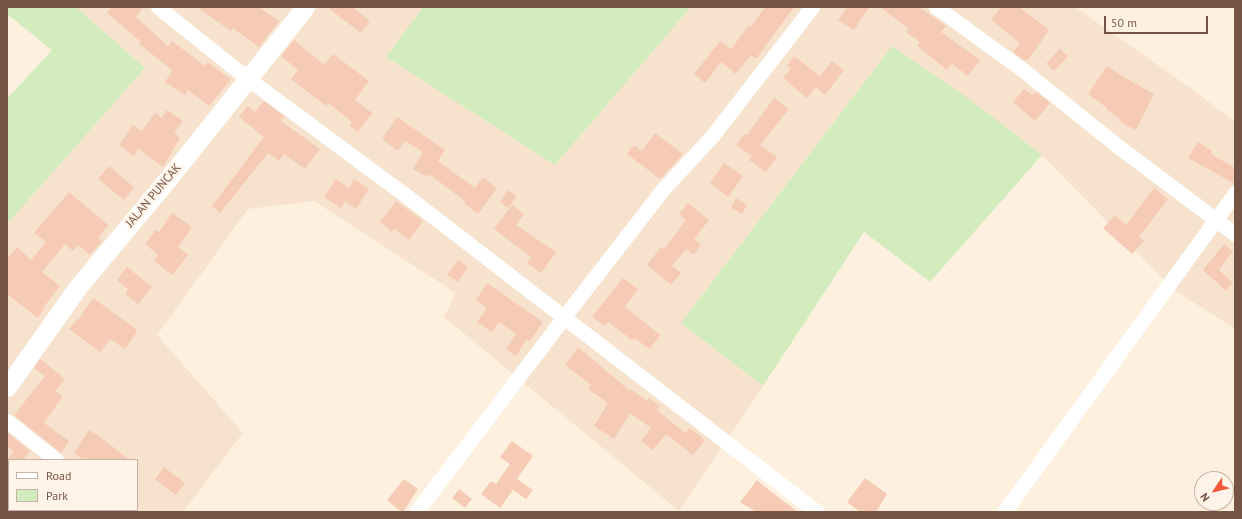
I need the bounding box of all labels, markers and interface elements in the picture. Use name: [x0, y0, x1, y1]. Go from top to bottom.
scale bar: [1106, 8, 1210, 34]
text: 50 m: [1111, 15, 1137, 30]
street label: JALAN PUNCAK: [122, 160, 184, 230]
legend: [8, 459, 138, 511]
text: Road: [46, 468, 71, 483]
north arrow: [1194, 471, 1234, 511]
text: Park: [46, 488, 68, 503]
text: N: [1197, 490, 1213, 504]

